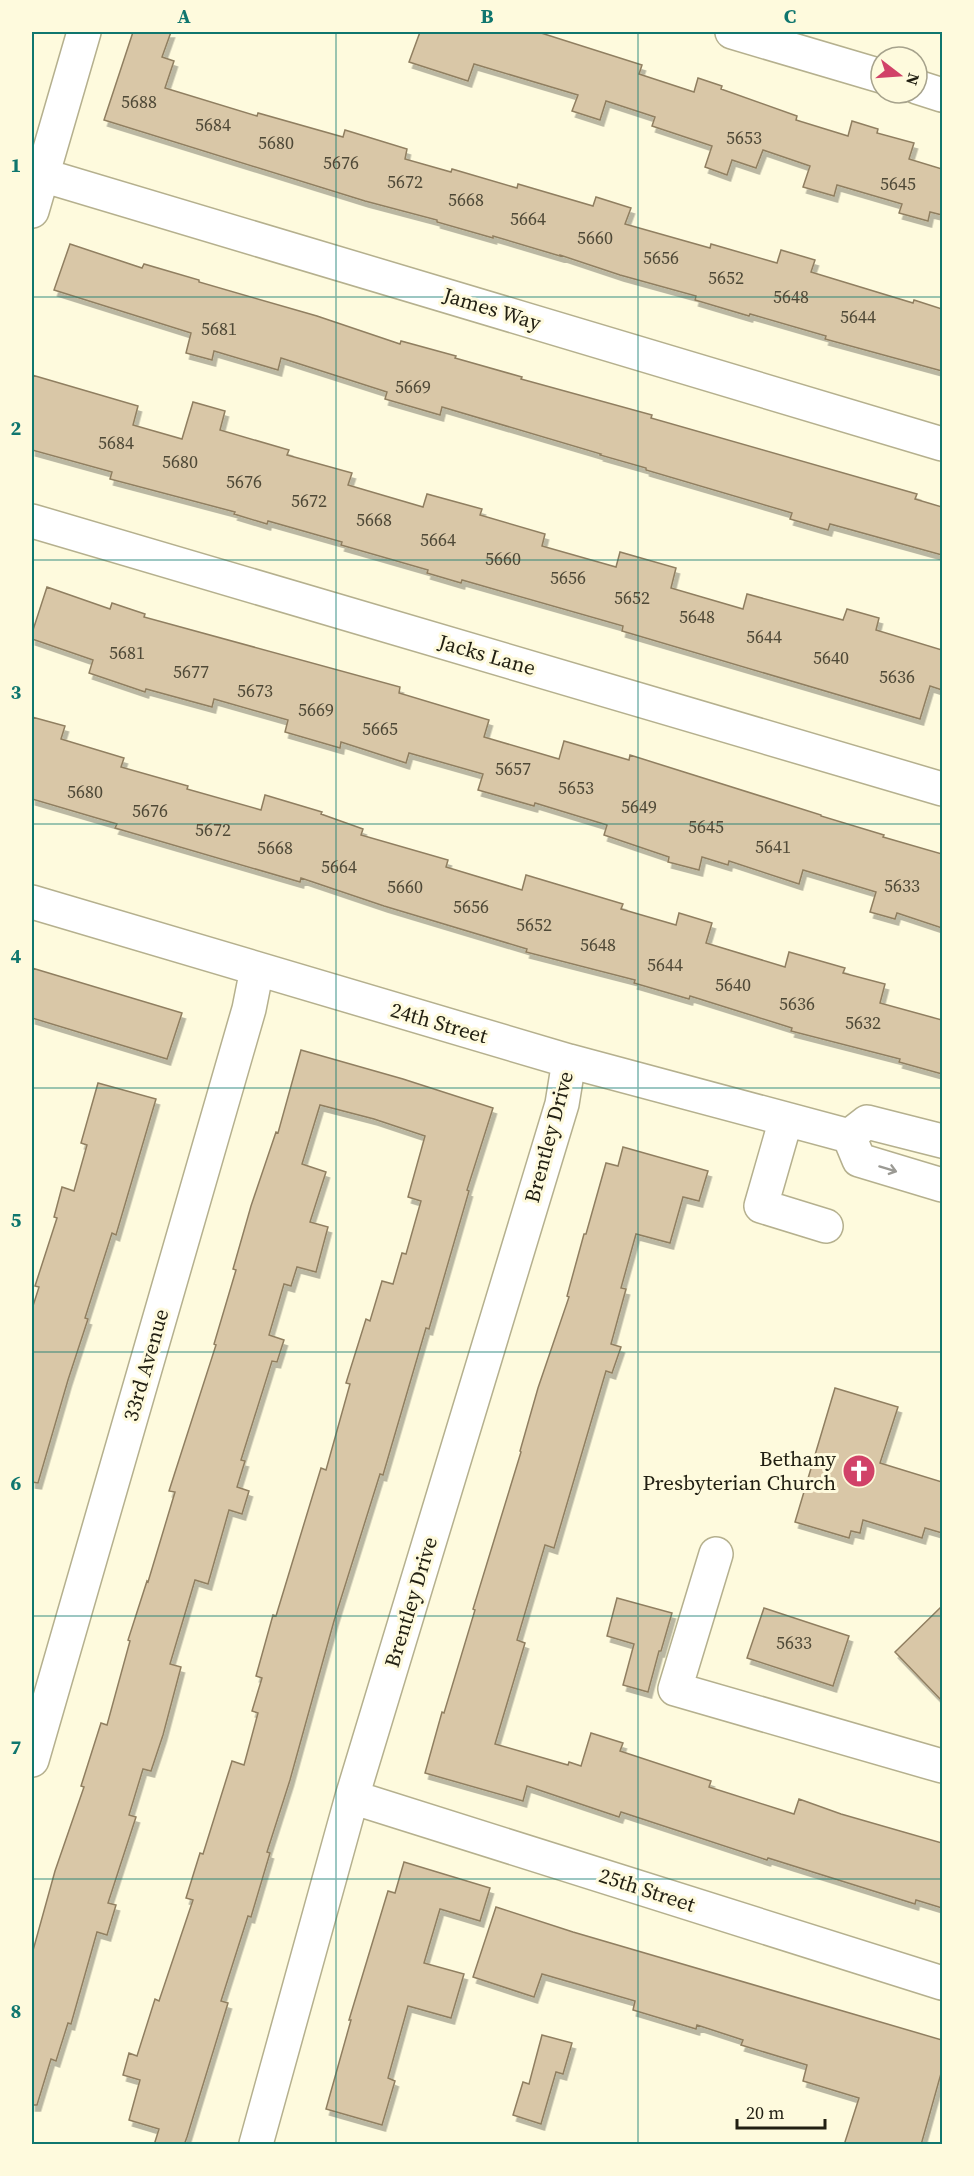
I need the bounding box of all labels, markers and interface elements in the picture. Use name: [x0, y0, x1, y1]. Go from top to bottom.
text: A: [177, 2, 191, 30]
text: B: [480, 2, 494, 30]
text: C: [784, 2, 796, 30]
north arrow: [869, 45, 929, 105]
text: N: [901, 71, 926, 89]
house number: 5688: [121, 89, 157, 114]
house number: 5684: [195, 112, 231, 137]
house number: 5653: [726, 125, 762, 150]
house number: 5680: [258, 130, 294, 155]
house number: 5676: [323, 150, 359, 175]
text: 1: [11, 151, 21, 179]
house number: 5672: [387, 169, 423, 194]
house number: 5645: [880, 171, 916, 196]
house number: 5668: [448, 187, 484, 212]
house number: 5664: [510, 206, 546, 231]
house number: 5660: [577, 225, 613, 250]
house number: 5656: [643, 245, 679, 270]
house number: 5652: [708, 265, 744, 290]
street label: James Way: [439, 280, 545, 337]
house number: 5648: [773, 284, 809, 309]
house number: 5644: [840, 304, 876, 329]
house number: 5681: [201, 316, 237, 341]
house number: 5669: [395, 374, 431, 399]
text: 2: [11, 414, 22, 442]
house number: 5684: [98, 430, 134, 455]
house number: 5680: [162, 449, 198, 474]
house number: 5676: [226, 469, 262, 494]
house number: 5672: [291, 488, 327, 513]
house number: 5668: [356, 507, 392, 532]
house number: 5664: [420, 527, 456, 552]
house number: 5660: [485, 546, 521, 571]
house number: 5656: [550, 565, 586, 590]
house number: 5652: [614, 585, 650, 610]
house number: 5648: [679, 604, 715, 629]
house number: 5644: [746, 624, 782, 649]
street label: Jacks Lane: [434, 627, 539, 682]
house number: 5681: [109, 640, 145, 665]
house number: 5640: [813, 645, 849, 670]
house number: 5677: [173, 659, 209, 684]
house number: 5636: [879, 664, 915, 689]
text: 3: [11, 678, 22, 706]
house number: 5673: [237, 678, 273, 703]
house number: 5669: [298, 697, 334, 722]
house number: 5665: [362, 716, 398, 741]
house number: 5657: [495, 756, 531, 781]
house number: 5653: [558, 775, 594, 800]
house number: 5680: [67, 779, 103, 804]
house number: 5649: [621, 794, 657, 819]
house number: 5676: [132, 798, 168, 823]
house number: 5645: [688, 814, 724, 839]
house number: 5672: [195, 817, 231, 842]
house number: 5641: [755, 834, 791, 859]
house number: 5668: [257, 835, 293, 860]
house number: 5664: [321, 854, 357, 879]
house number: 5633: [884, 873, 920, 898]
house number: 5660: [387, 874, 423, 899]
house number: 5656: [453, 894, 489, 919]
house number: 5652: [516, 912, 552, 937]
house number: 5648: [580, 932, 616, 957]
text: 4: [11, 942, 22, 970]
house number: 5644: [647, 952, 683, 977]
house number: 5640: [715, 972, 751, 997]
house number: 5636: [779, 991, 815, 1016]
street label: 24th Street: [387, 995, 491, 1050]
house number: 5632: [845, 1010, 881, 1035]
street label: Brentley Drive: [517, 1068, 580, 1206]
one-way arrow: [878, 1164, 897, 1175]
text: 5: [11, 1206, 22, 1234]
street label: 33rd Avenue: [116, 1305, 175, 1424]
place label: Bethany Presbyterian Church: [642, 1444, 836, 1497]
church icon: Bethany Presbyterian Church: [841, 1453, 877, 1489]
text: 6: [11, 1469, 22, 1497]
street label: Brentley Drive: [377, 1533, 444, 1671]
house number: 5633: [776, 1630, 812, 1655]
text: 7: [11, 1733, 22, 1761]
street label: 25th Street: [595, 1860, 699, 1919]
text: 8: [11, 1997, 21, 2025]
scale bar: [737, 2092, 826, 2130]
text: 20 m: [746, 2100, 784, 2125]

